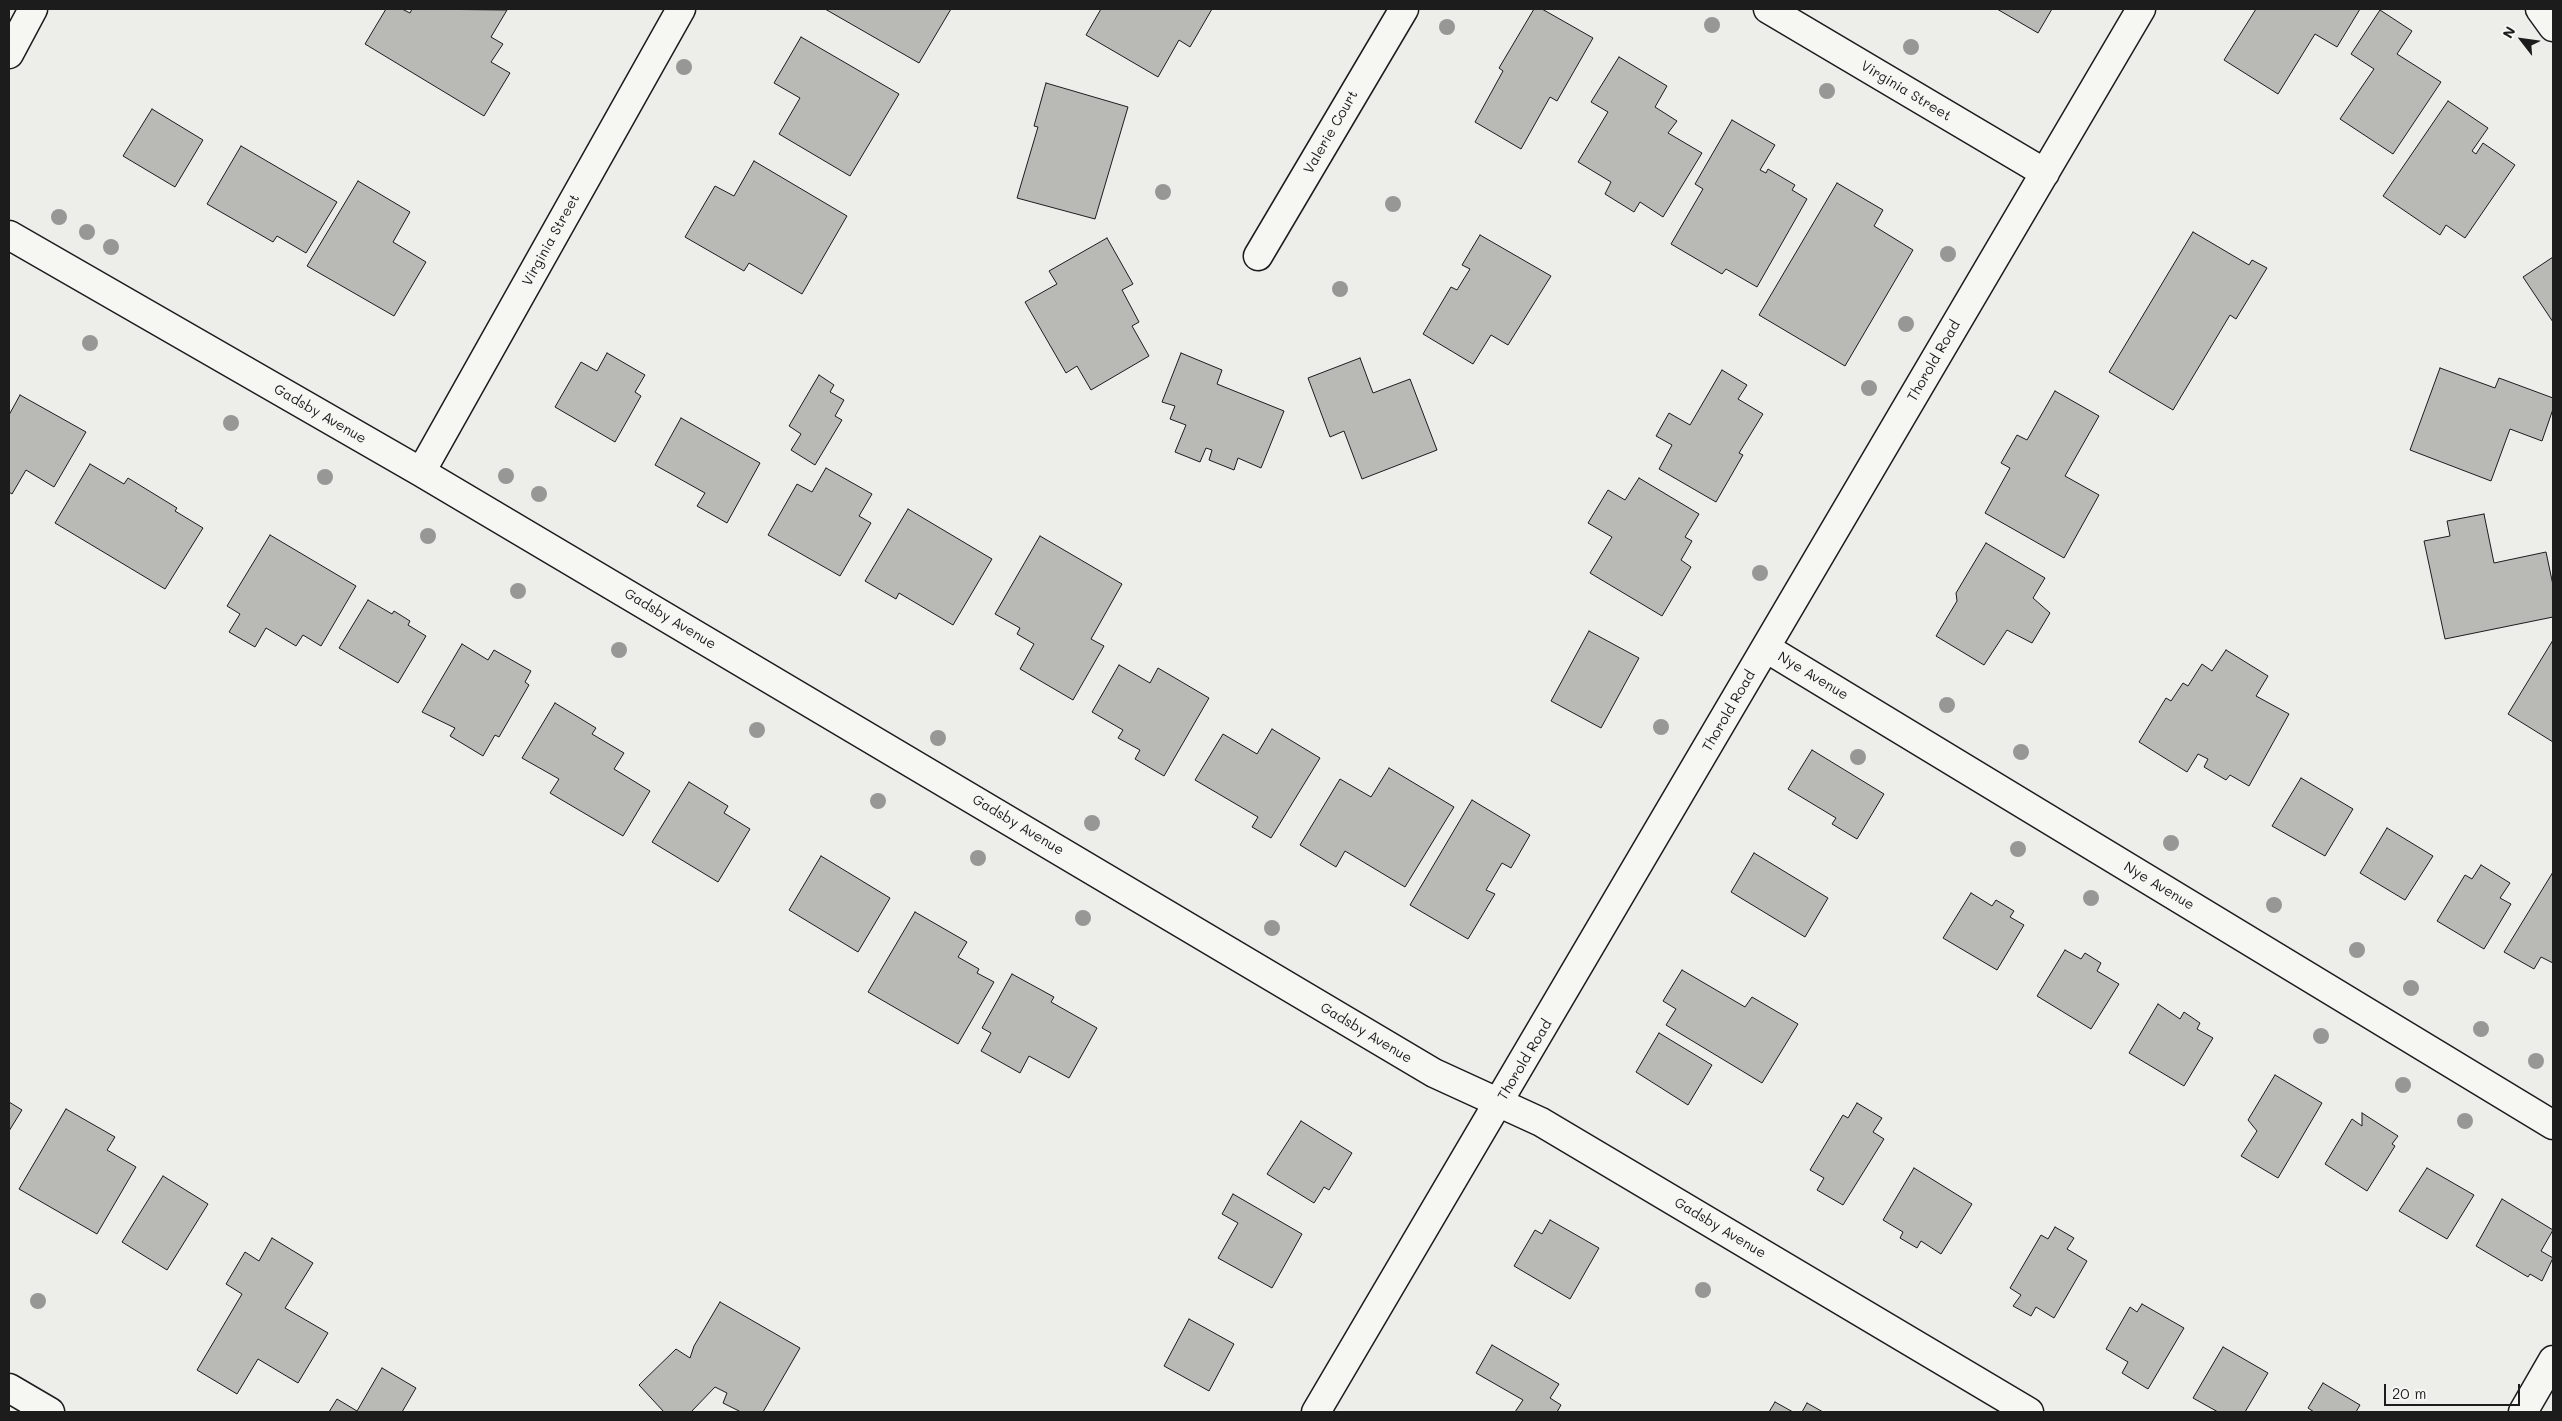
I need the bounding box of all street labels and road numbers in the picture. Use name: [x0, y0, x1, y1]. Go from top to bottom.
street label: Virginia Street: [1858, 57, 1954, 125]
street label: Valerie Court: [1300, 87, 1362, 177]
street label: Virginia Street: [519, 191, 583, 289]
street label: Thorold Road: [1904, 317, 1964, 405]
street label: Gadsby Avenue: [271, 381, 369, 447]
street label: Gadsby Avenue: [621, 585, 719, 653]
street label: Nye Avenue: [1775, 648, 1851, 704]
street label: Thorold Road: [1699, 667, 1759, 755]
street label: Gadsby Avenue: [969, 791, 1067, 859]
street label: Nye Avenue: [2121, 858, 2197, 914]
street label: Gadsby Avenue: [1317, 999, 1415, 1067]
street label: Thorold Road: [1494, 1017, 1556, 1103]
street label: Gadsby Avenue: [1671, 1194, 1769, 1262]

